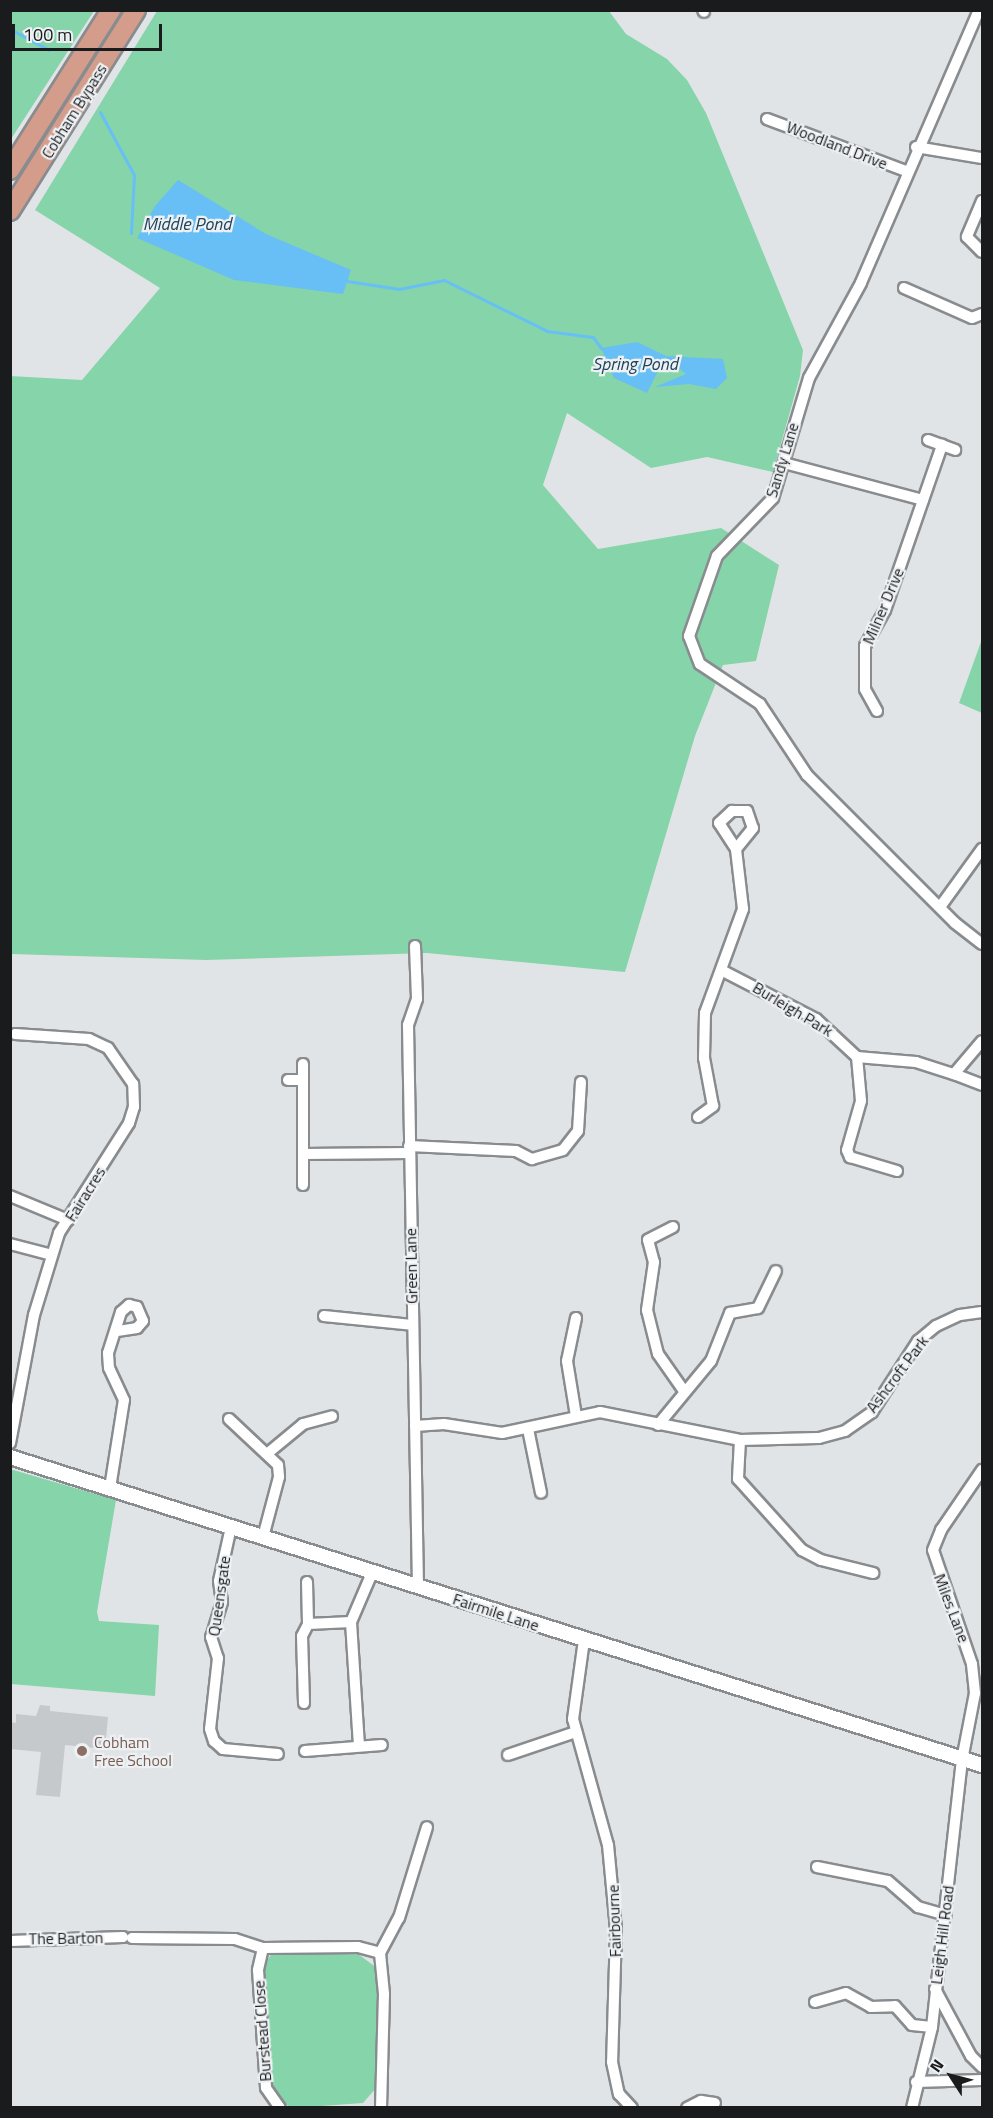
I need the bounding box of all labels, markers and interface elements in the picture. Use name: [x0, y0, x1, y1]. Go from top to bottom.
scale bar: [15, 12, 165, 50]
text: 100 m: [23, 21, 72, 48]
street label: Cobham Bypass: [37, 60, 111, 162]
street label: Woodland Drive: [784, 117, 890, 173]
water label: Middle Pond: [143, 213, 231, 235]
water label: Spring Pond: [592, 353, 678, 375]
street label: Sandy Lane: [762, 420, 802, 500]
street label: Milner Drive: [858, 565, 908, 647]
street label: Burleigh Park: [749, 978, 837, 1040]
street label: Fairacres: [61, 1163, 109, 1225]
street label: Green Lane: [401, 1228, 421, 1304]
street label: Ashcroft Park: [862, 1332, 932, 1416]
street label: Queensgate: [204, 1555, 234, 1637]
street label: Miles Lane: [930, 1571, 974, 1645]
street label: Fairmile Lane: [450, 1589, 542, 1635]
place label: Cobham Free School: [94, 1732, 172, 1770]
marker: Cobham Free School: [75, 1744, 89, 1758]
street label: Fairbourne: [603, 1884, 625, 1958]
street label: Leigh Hill Road: [926, 1885, 958, 1985]
street label: The Barton: [29, 1928, 103, 1948]
street label: Burstead Close: [249, 1980, 275, 2082]
north arrow: [921, 2046, 981, 2106]
text: N: [923, 2054, 949, 2077]

